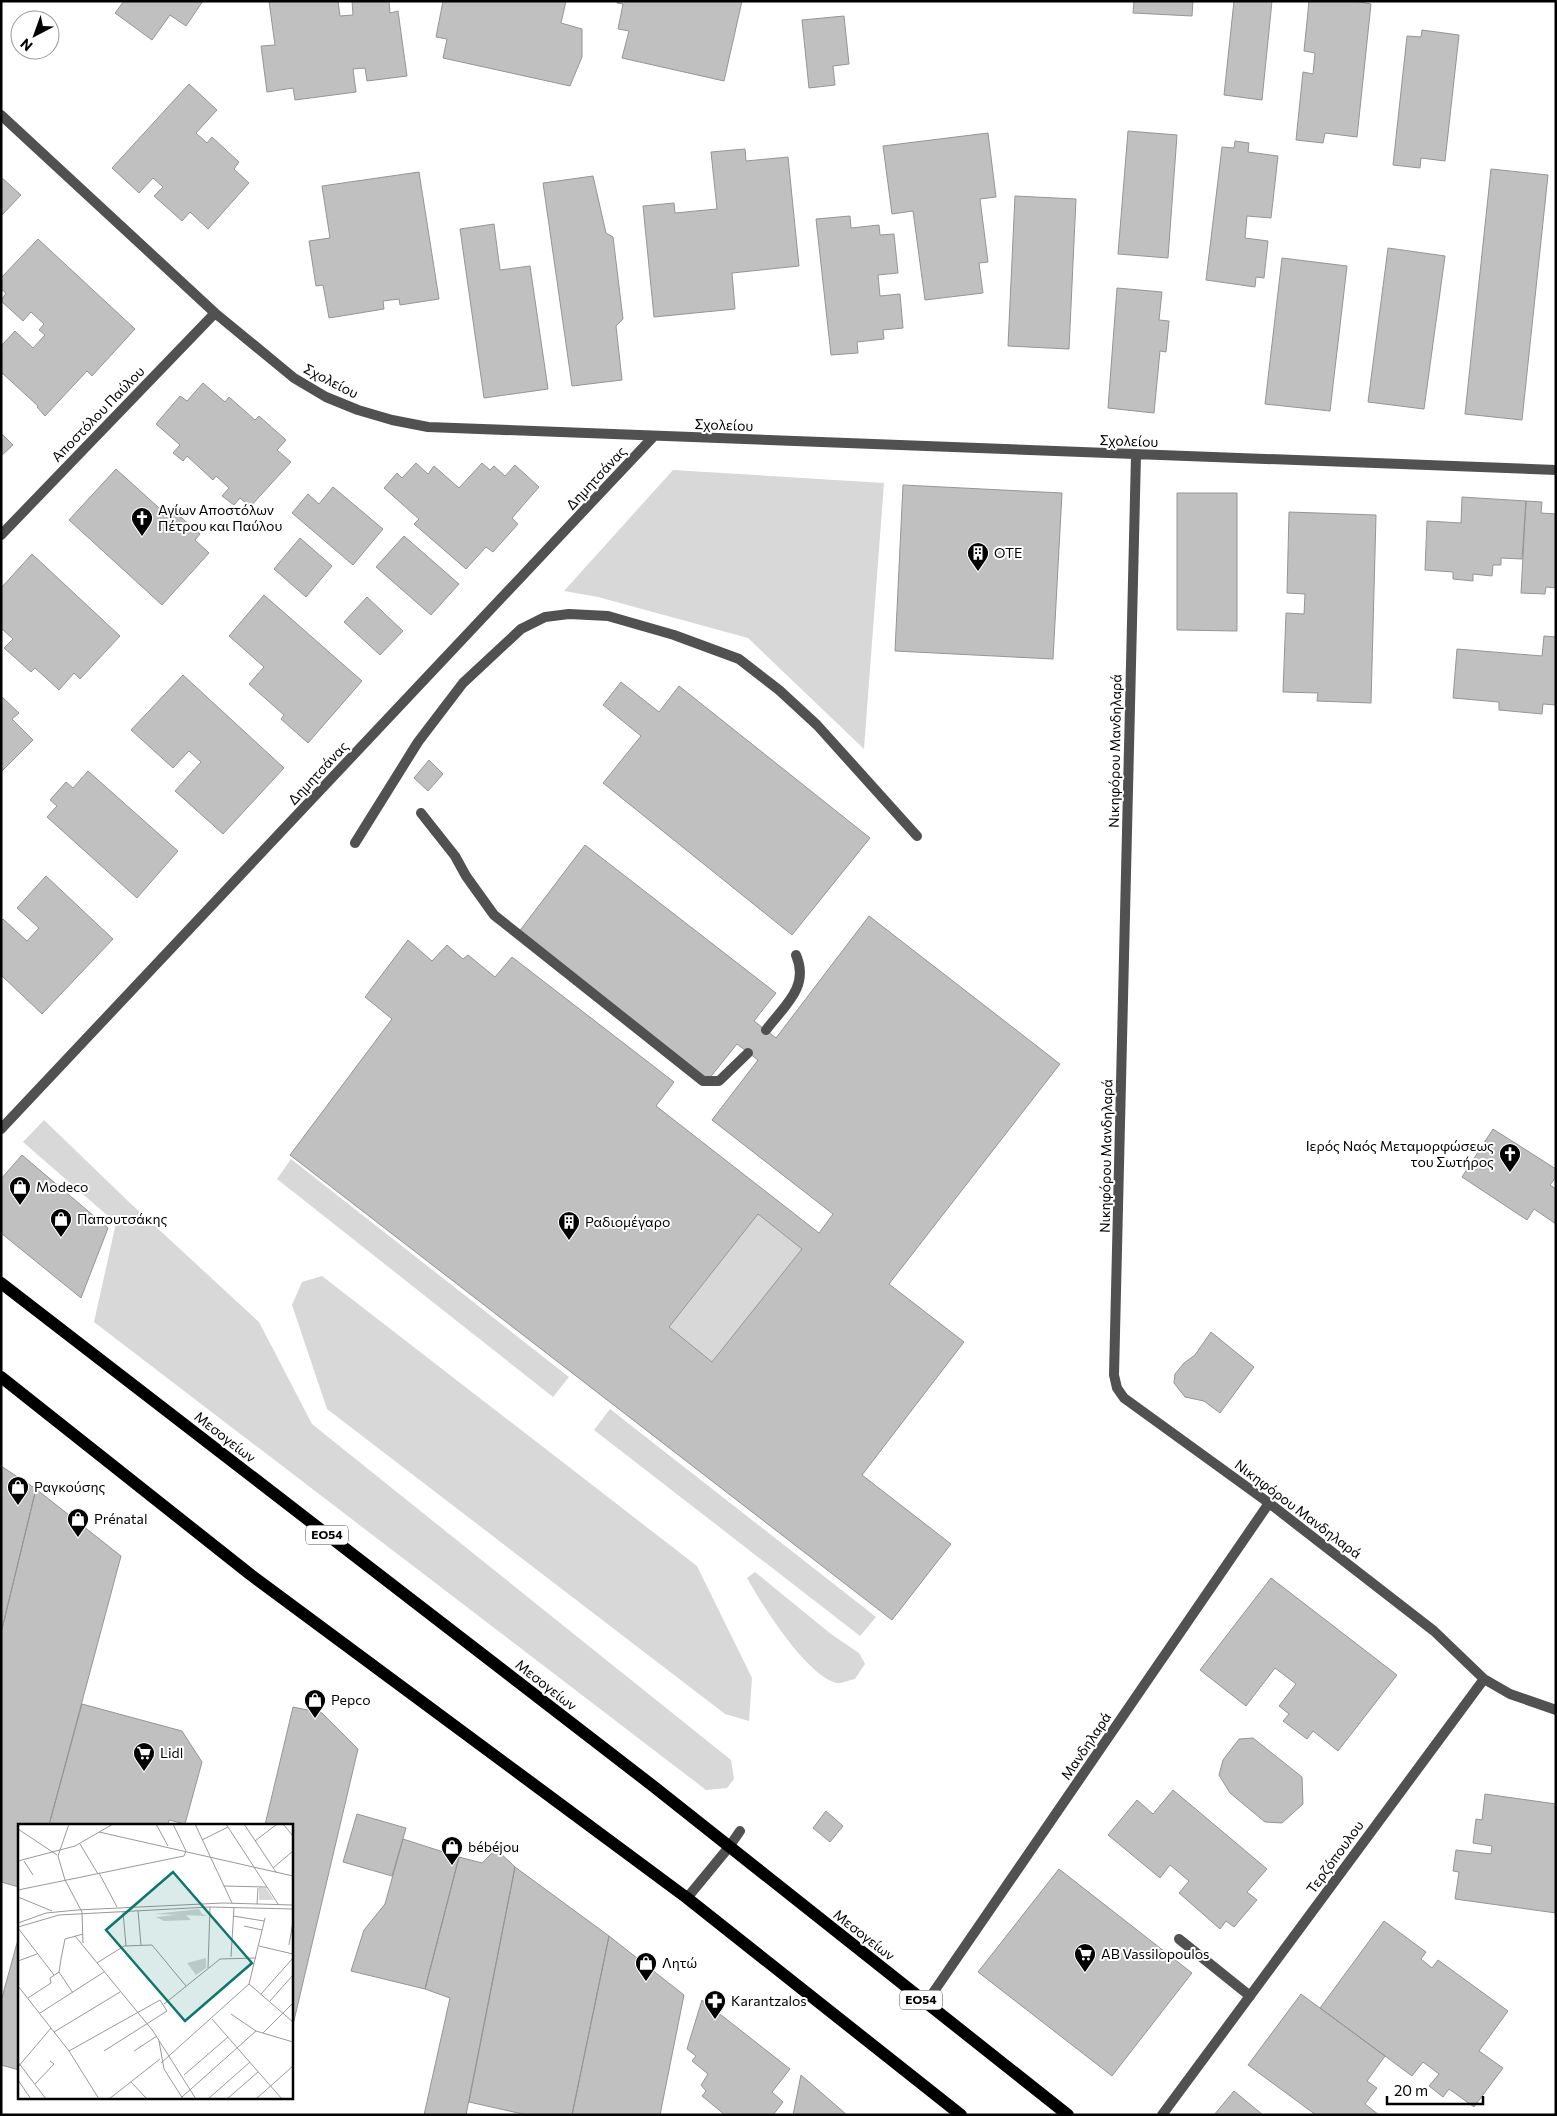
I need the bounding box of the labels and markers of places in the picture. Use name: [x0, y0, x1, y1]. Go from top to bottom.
place label: Αγίων Αποστόλων Πέτρου και Παύλου: [158, 501, 282, 534]
church icon: Αγίων Αποστόλων Πέτρου και Παύλου: [130, 506, 154, 537]
building icon: ΟΤΕ: [966, 541, 990, 572]
place label: ΟΤΕ: [994, 544, 1022, 561]
place label: Ιερός Ναός Μεταμορφώσεως του Σωτήρος: [1306, 1137, 1494, 1170]
church icon: Ιερός Ναός Μεταμορφώσεως του Σωτήρος: [1498, 1142, 1522, 1173]
shop icon: Modeco: [8, 1175, 32, 1206]
place label: Modeco: [36, 1178, 89, 1195]
shop icon: Παπουτσάκης: [49, 1207, 73, 1238]
place label: Παπουτσάκης: [77, 1210, 167, 1227]
building icon: Ραδιομέγαρο: [557, 1210, 581, 1241]
place label: Ραδιομέγαρο: [585, 1213, 670, 1230]
shop icon: Ραγκούσης: [6, 1475, 30, 1506]
place label: Ραγκούσης: [34, 1478, 106, 1495]
shop icon: Prénatal: [66, 1507, 90, 1538]
place label: Prénatal: [94, 1510, 147, 1527]
shop icon: Pepco: [303, 1688, 327, 1719]
place label: Pepco: [331, 1691, 371, 1708]
supermarket icon: Lidl: [132, 1741, 156, 1772]
place label: Lidl: [160, 1744, 183, 1761]
shop icon: bébéjou: [440, 1835, 464, 1866]
place label: bébéjou: [468, 1838, 519, 1855]
supermarket icon: AB Vassilopoulos: [1073, 1942, 1097, 1973]
place label: AB Vassilopoulos: [1101, 1945, 1209, 1962]
shop icon: Λητώ: [634, 1951, 658, 1982]
place label: Λητώ: [662, 1954, 697, 1971]
pharmacy icon: Karantzalos: [703, 1989, 727, 2020]
place label: Karantzalos: [731, 1992, 807, 2009]

